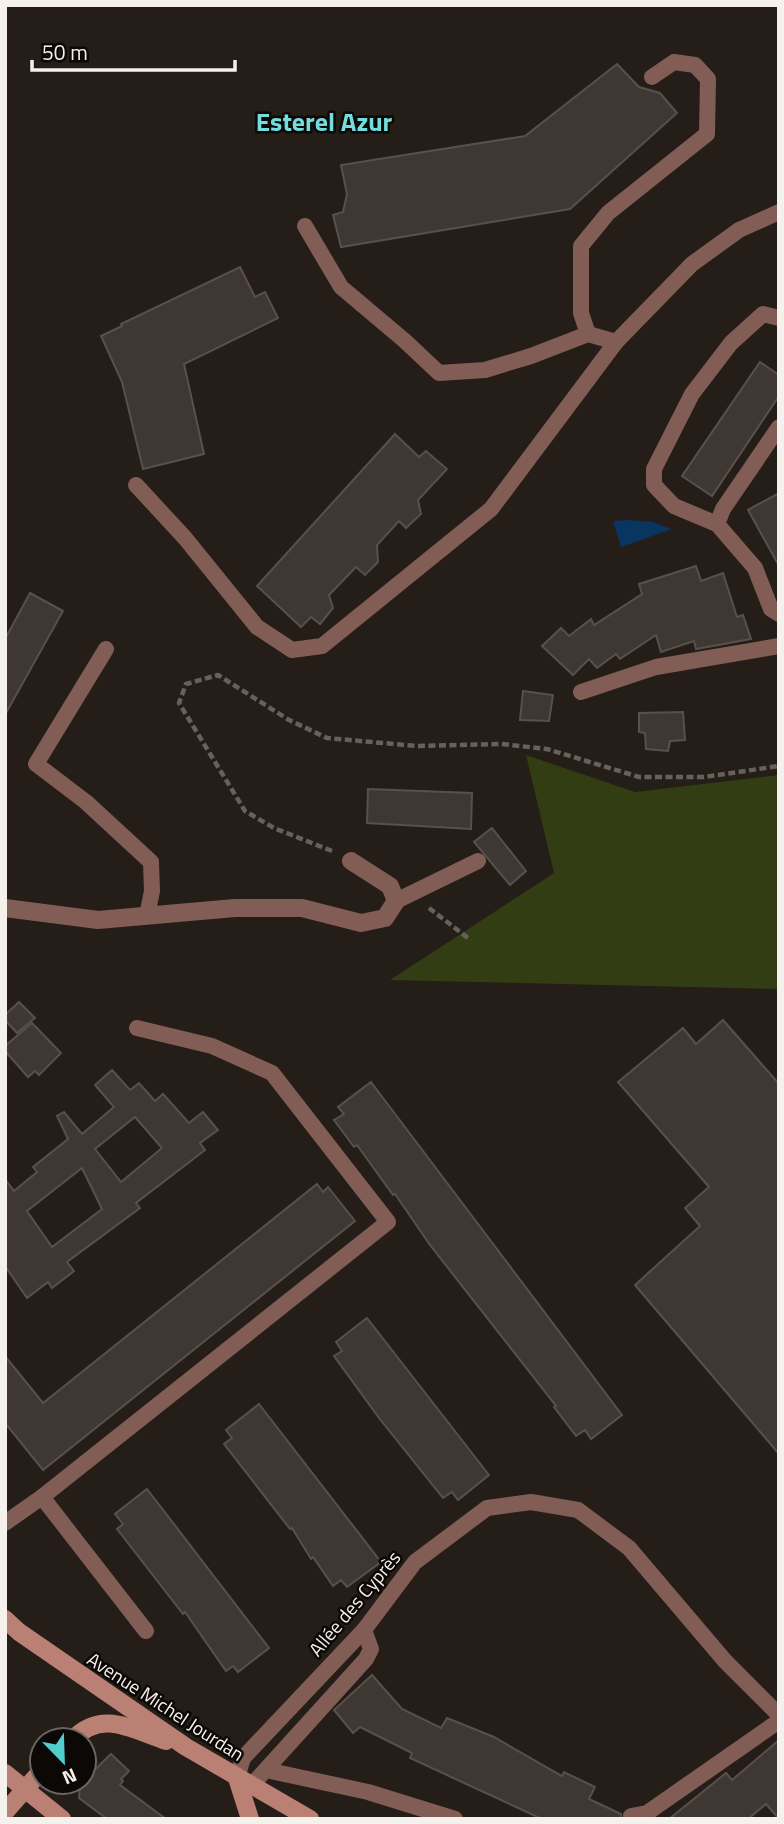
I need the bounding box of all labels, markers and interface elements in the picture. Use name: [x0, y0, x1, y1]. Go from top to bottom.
scale bar: [32, 28, 234, 72]
text: 50 m: [42, 36, 88, 68]
district label: Esterel Azur: [256, 102, 393, 141]
street label: Allée des Cyprès: [301, 1544, 407, 1662]
street label: Avenue Michel Jourdan: [82, 1644, 250, 1768]
north arrow: [28, 1726, 98, 1796]
text: N: [58, 1761, 82, 1793]

